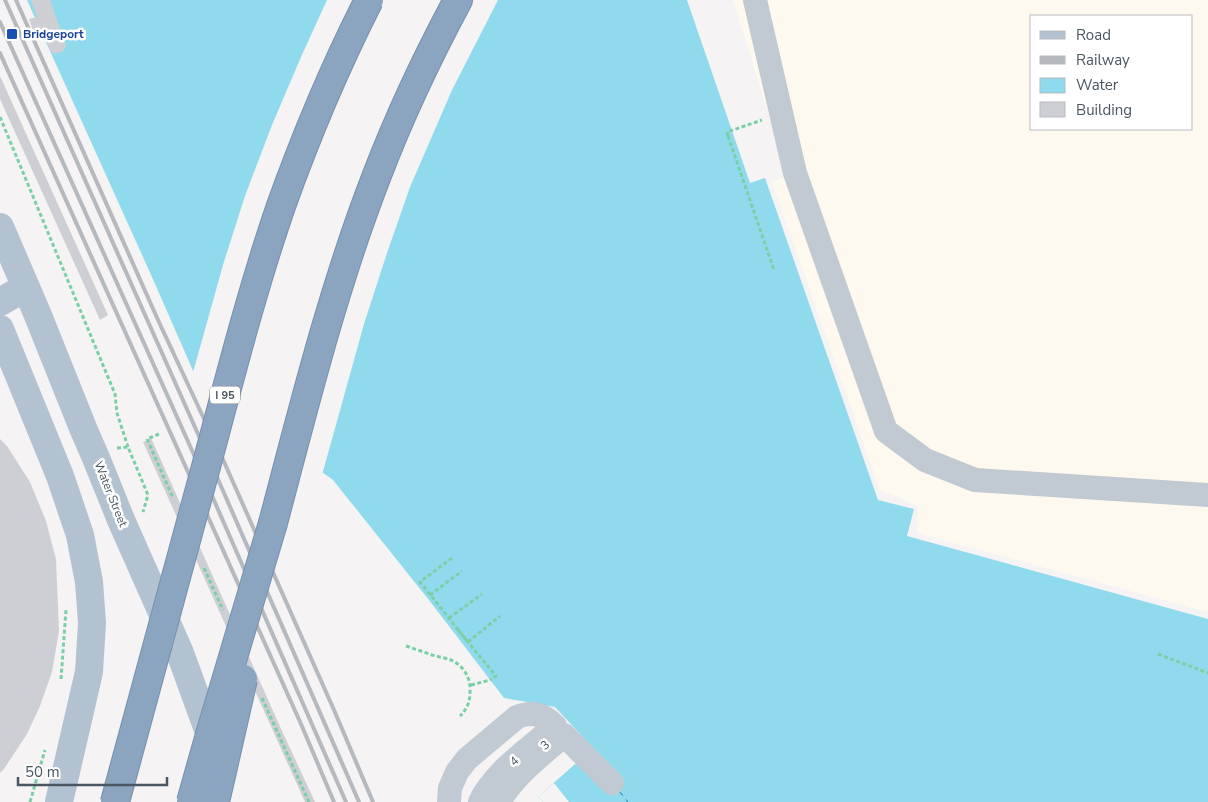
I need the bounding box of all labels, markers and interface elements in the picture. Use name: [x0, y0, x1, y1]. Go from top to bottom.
legend: [1030, 15, 1193, 130]
text: Road: [1076, 25, 1111, 45]
place label: Bridgeport: [23, 26, 84, 42]
marker: Bridgeport: [5, 27, 19, 41]
text: Railway: [1076, 50, 1130, 70]
text: Water: [1076, 75, 1119, 95]
text: Building: [1076, 100, 1132, 120]
road number: I 95: [210, 386, 240, 404]
street label: Water Street: [91, 459, 132, 530]
street label: 3: [537, 737, 553, 753]
street label: 4: [506, 753, 522, 769]
scale bar: [18, 754, 166, 786]
text: 50 m: [25, 762, 60, 782]

